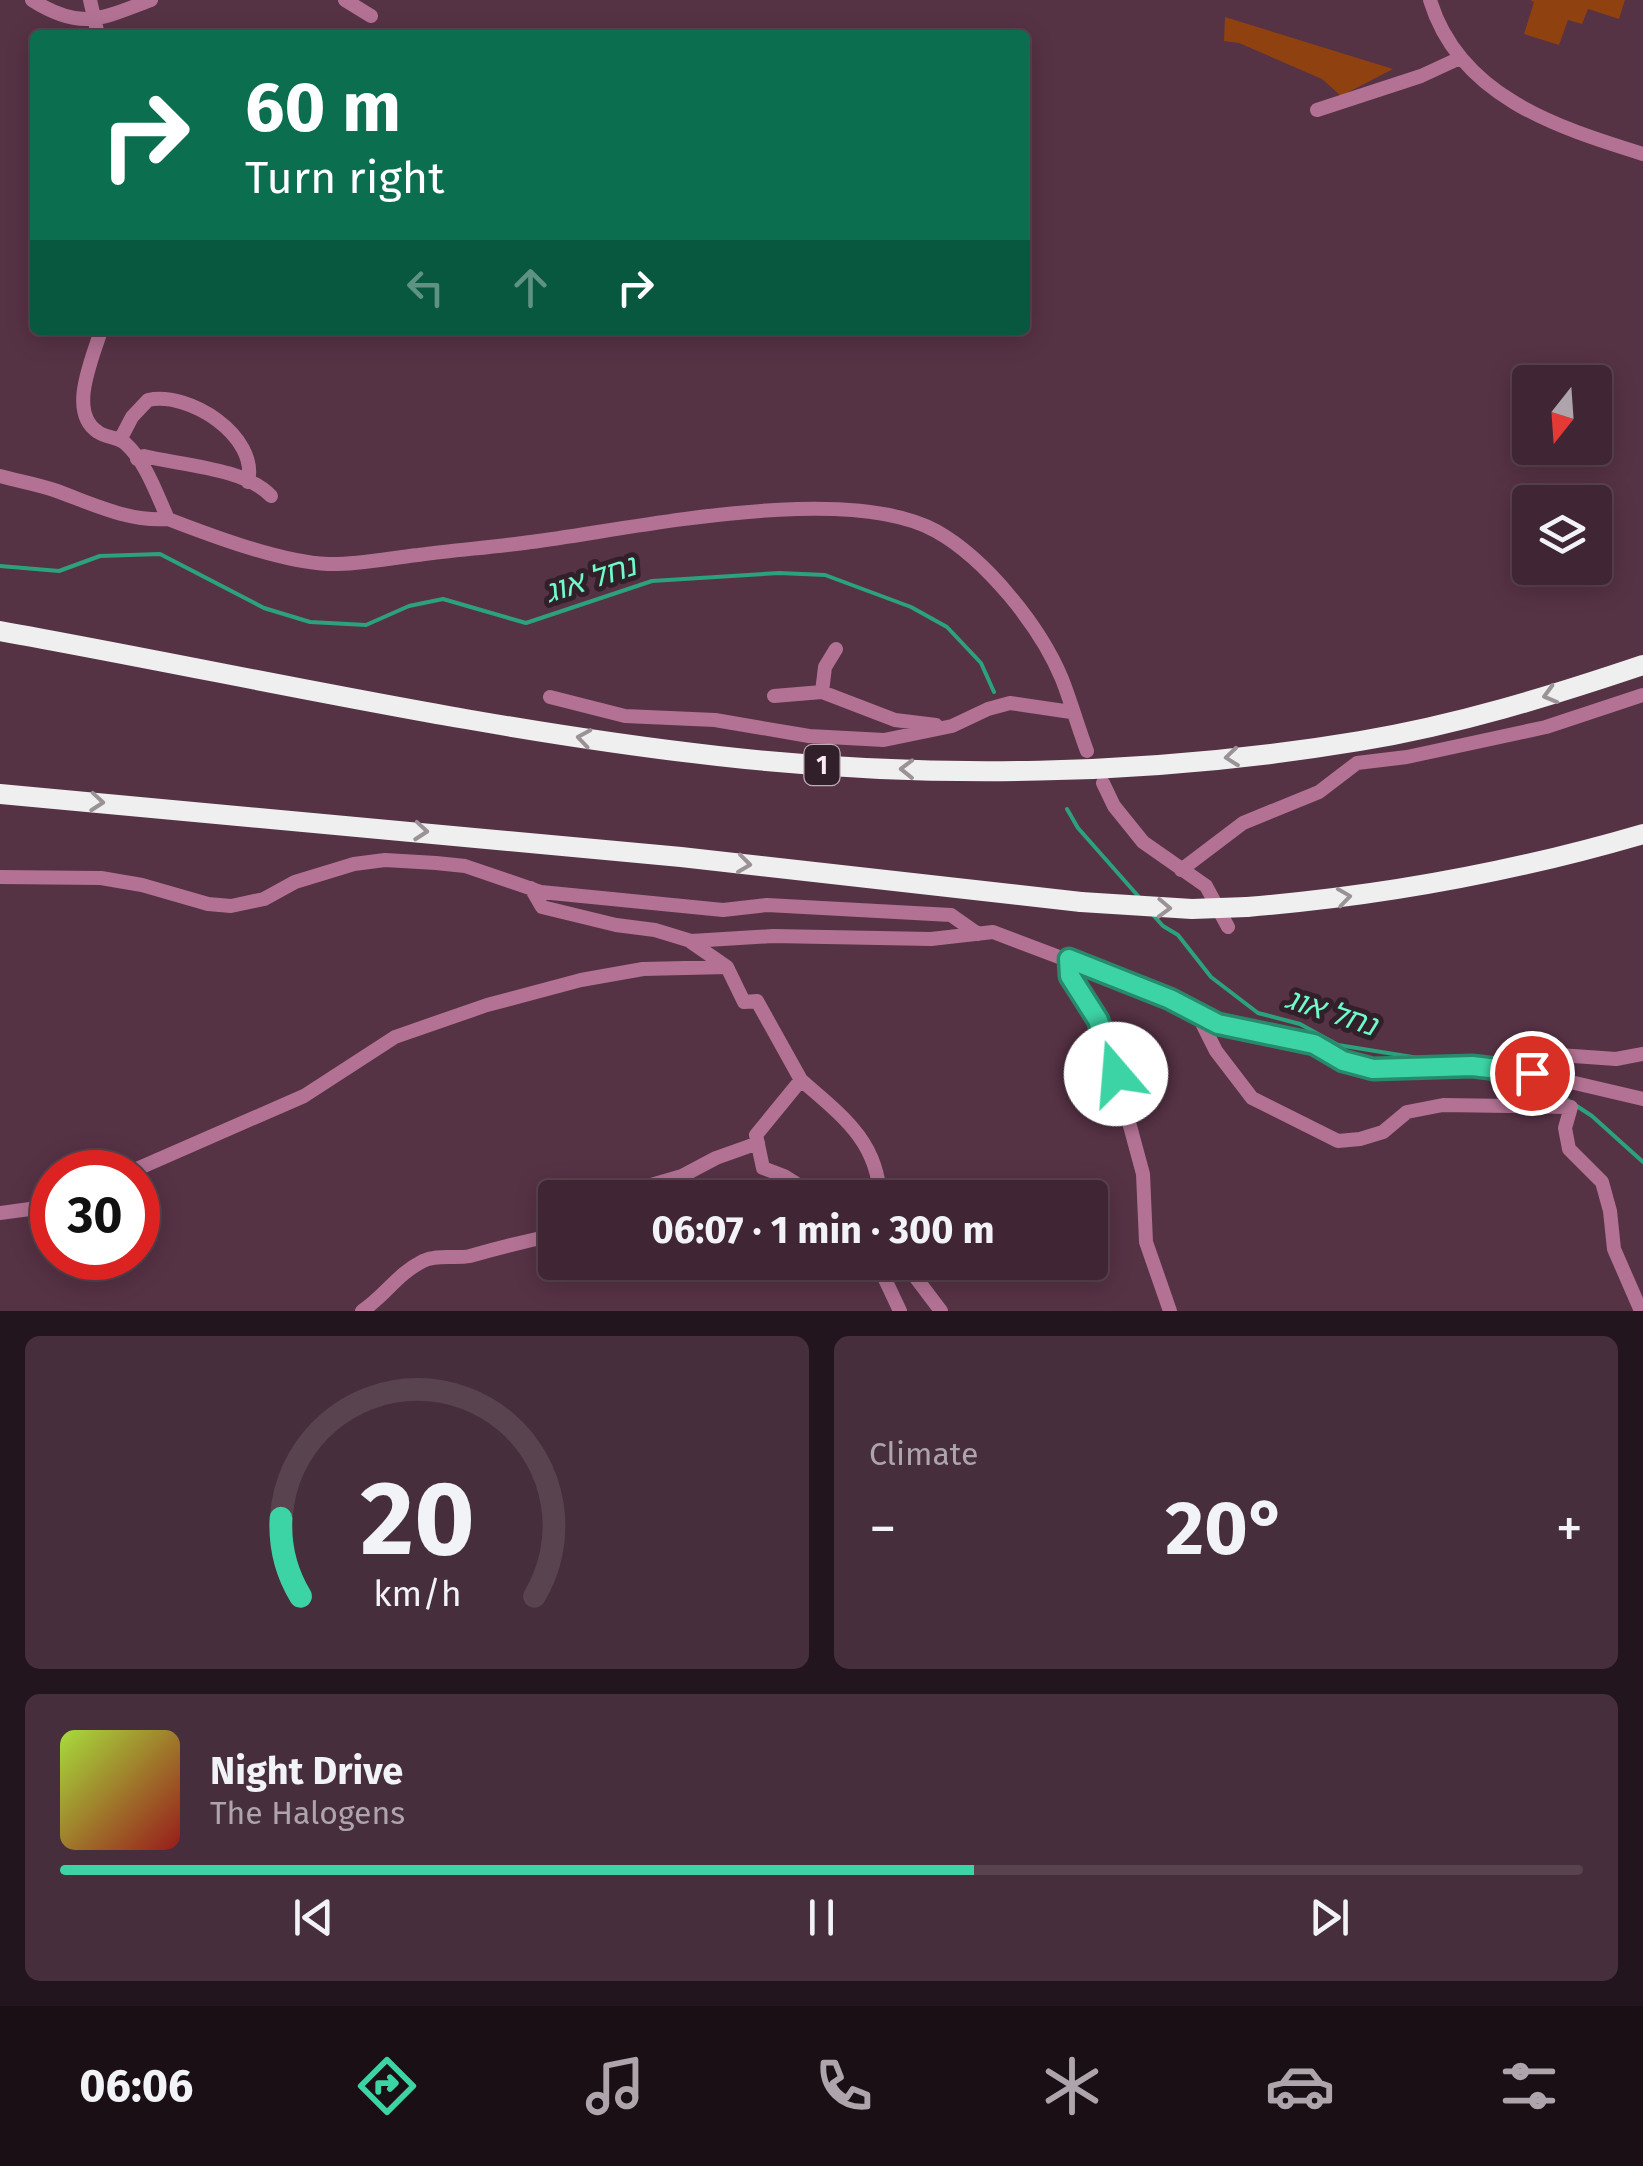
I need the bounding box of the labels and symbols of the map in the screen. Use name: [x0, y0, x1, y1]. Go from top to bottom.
north arrow: [1512, 365, 1612, 465]
water label: נחל אוג: [540, 547, 643, 611]
one-way arrow: [1542, 684, 1559, 705]
one-way arrow: [576, 728, 592, 749]
road number: 1: [804, 745, 840, 785]
one-way arrow: [1223, 746, 1239, 768]
one-way arrow: [899, 758, 914, 780]
one-way arrow: [90, 790, 106, 812]
one-way arrow: [413, 820, 429, 842]
one-way arrow: [737, 853, 753, 874]
one-way arrow: [1336, 888, 1353, 909]
one-way arrow: [1156, 897, 1172, 918]
water label: נחל אוג: [1281, 980, 1384, 1044]
position arrow: [1064, 1022, 1168, 1126]
pin: [1490, 1031, 1575, 1116]
speed limit sign: 30: [30, 1150, 160, 1280]

